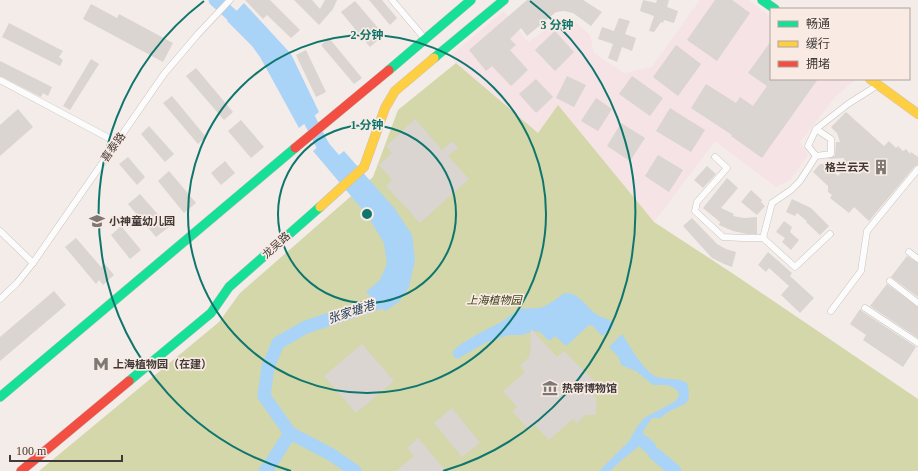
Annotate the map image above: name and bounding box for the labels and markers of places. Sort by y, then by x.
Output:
building icon: 格兰云天 [872,158,890,176]
place label: 格兰云天 [825,161,869,173]
centre of rings [360,207,374,221]
school or university icon: 小神童幼儿园 [88,212,106,230]
place label: 小神童幼儿园 [109,215,175,227]
metro station icon: 上海植物园（在建） [92,355,110,373]
place label: 上海植物园（在建） [113,358,212,370]
museum icon: 热带博物馆 [541,379,559,397]
place label: 热带博物馆 [562,382,617,394]

